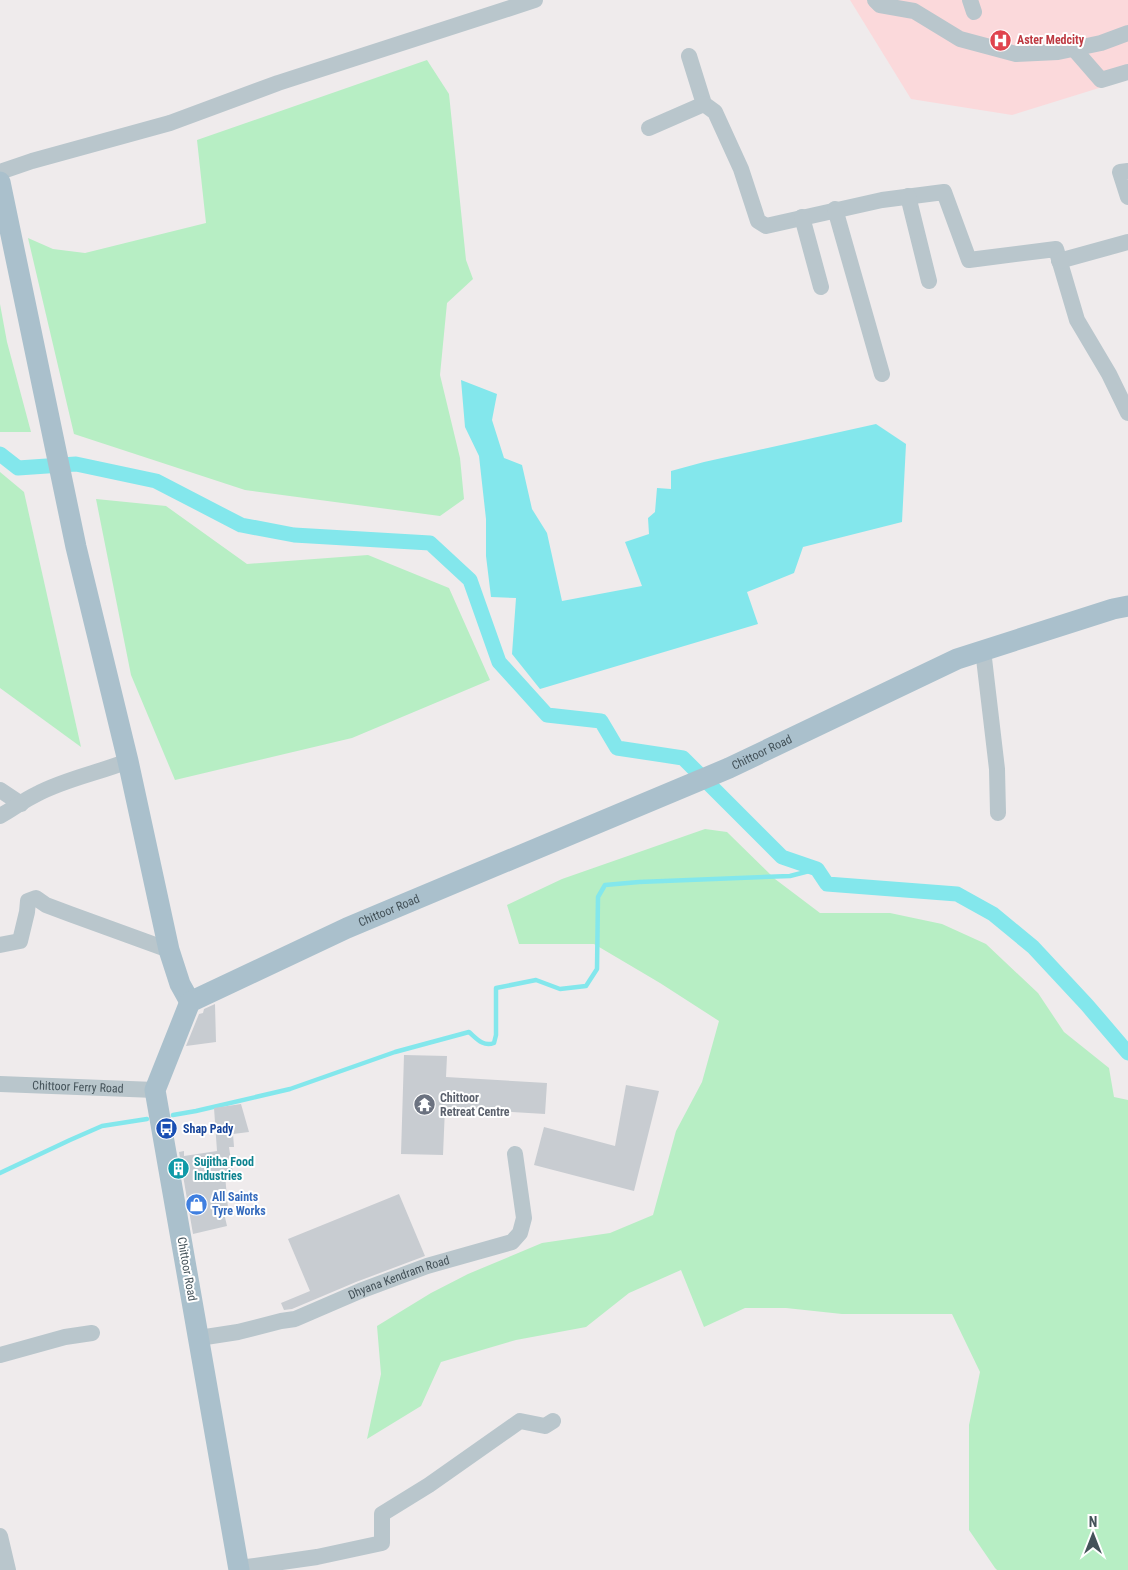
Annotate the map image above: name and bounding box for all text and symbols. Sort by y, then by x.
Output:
hospital icon: Aster Medcity [989,28,1013,52]
place label: Aster Medcity [1017,33,1085,47]
street label: Chittoor Road [729,732,794,773]
street label: Chittoor Road [356,891,422,929]
street label: Chittoor Ferry Road [32,1078,124,1096]
place label: Chittoor Retreat Centre [440,1091,510,1119]
temple icon: Chittoor Retreat Centre [412,1093,436,1117]
bus stop icon: Shap Pady [155,1117,179,1141]
place label: Shap Pady [183,1122,234,1136]
place label: Sujitha Food Industries [194,1155,254,1183]
building icon: Sujitha Food Industries [166,1157,190,1181]
place label: All Saints Tyre Works [212,1190,266,1218]
shop icon: All Saints Tyre Works [184,1192,208,1216]
street label: Chittoor Road [174,1236,200,1302]
street label: Dhyana Kendram Road [346,1253,451,1302]
north arrow [1068,1510,1118,1560]
text: N [1089,1514,1097,1530]

